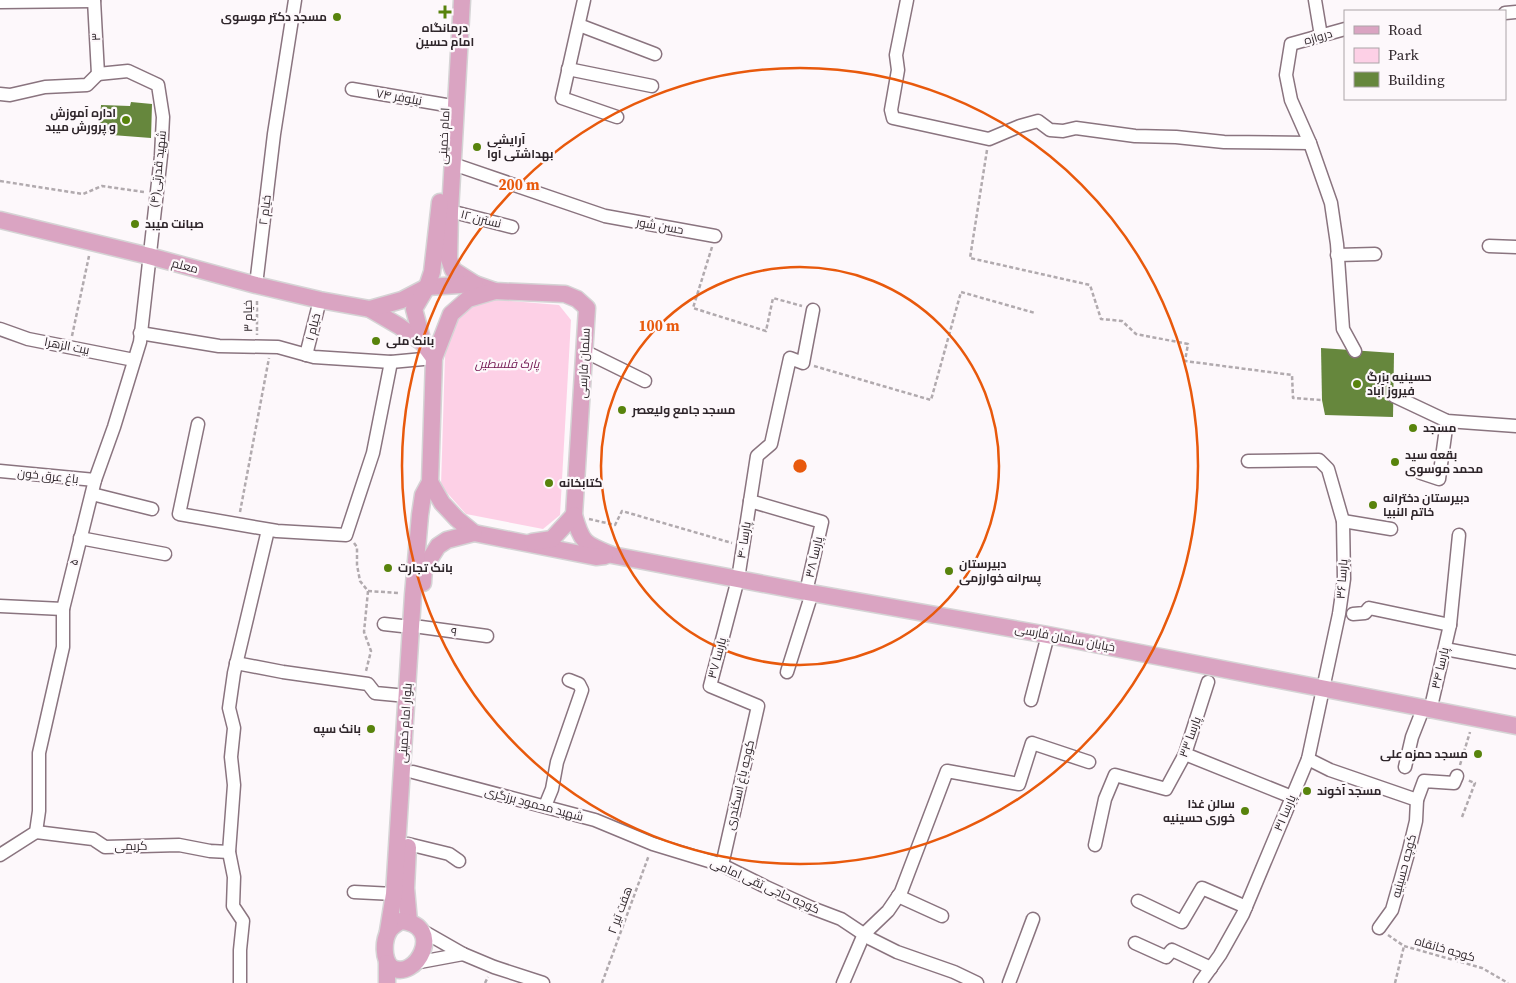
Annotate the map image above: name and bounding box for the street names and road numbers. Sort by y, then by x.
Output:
street label: دروازه [1302,25,1334,49]
street label: ۳ [88,33,104,41]
street label: نیلوفر ۷۴ [375,85,423,109]
street label: امام خمینی [435,107,453,165]
street label: شهید قدرتی(۴) [146,130,170,208]
street label: خیام ۲ [255,194,275,226]
street label: نسترن ۱۲ [459,206,503,232]
street label: حسن شور [634,214,685,238]
street label: معلم [170,255,200,277]
street label: خیام ۳ [240,300,256,332]
street label: خیام ۱ [302,312,324,342]
street label: سلمان فارسی [574,327,594,399]
street label: بیت الزهرا [43,334,91,358]
street label: باغ عرق خون [17,465,79,487]
street label: پارسا ۴۰ [733,520,756,560]
street label: پارسا ۳۸ [802,534,828,579]
street label: ۵ [65,557,83,567]
street label: پارسا ۳۶ [1333,558,1352,600]
street label: خیابان سلمان فارسی [1014,620,1116,656]
street label: ۹ [450,624,458,640]
street label: پارسا ۳۷ [704,635,731,681]
street label: پارسا ۳۴ [1427,645,1454,691]
street label: بلوار امام خمینی [394,682,416,764]
street label: پارسا ۳۳ [1175,714,1206,760]
street label: کوچه باغ اسکندری [722,738,759,832]
street label: شهید محمود برزگری [483,783,585,825]
street label: پارسا ۳۱ [1270,792,1301,834]
street label: کوچه حسینیه [1388,832,1421,900]
street label: کریمی [114,838,148,854]
street label: کوچه حاجی تقی امامی [707,855,822,918]
street label: هفت تیر ۲ [604,884,636,936]
street label: کوچه خانقاه [1413,933,1477,966]

